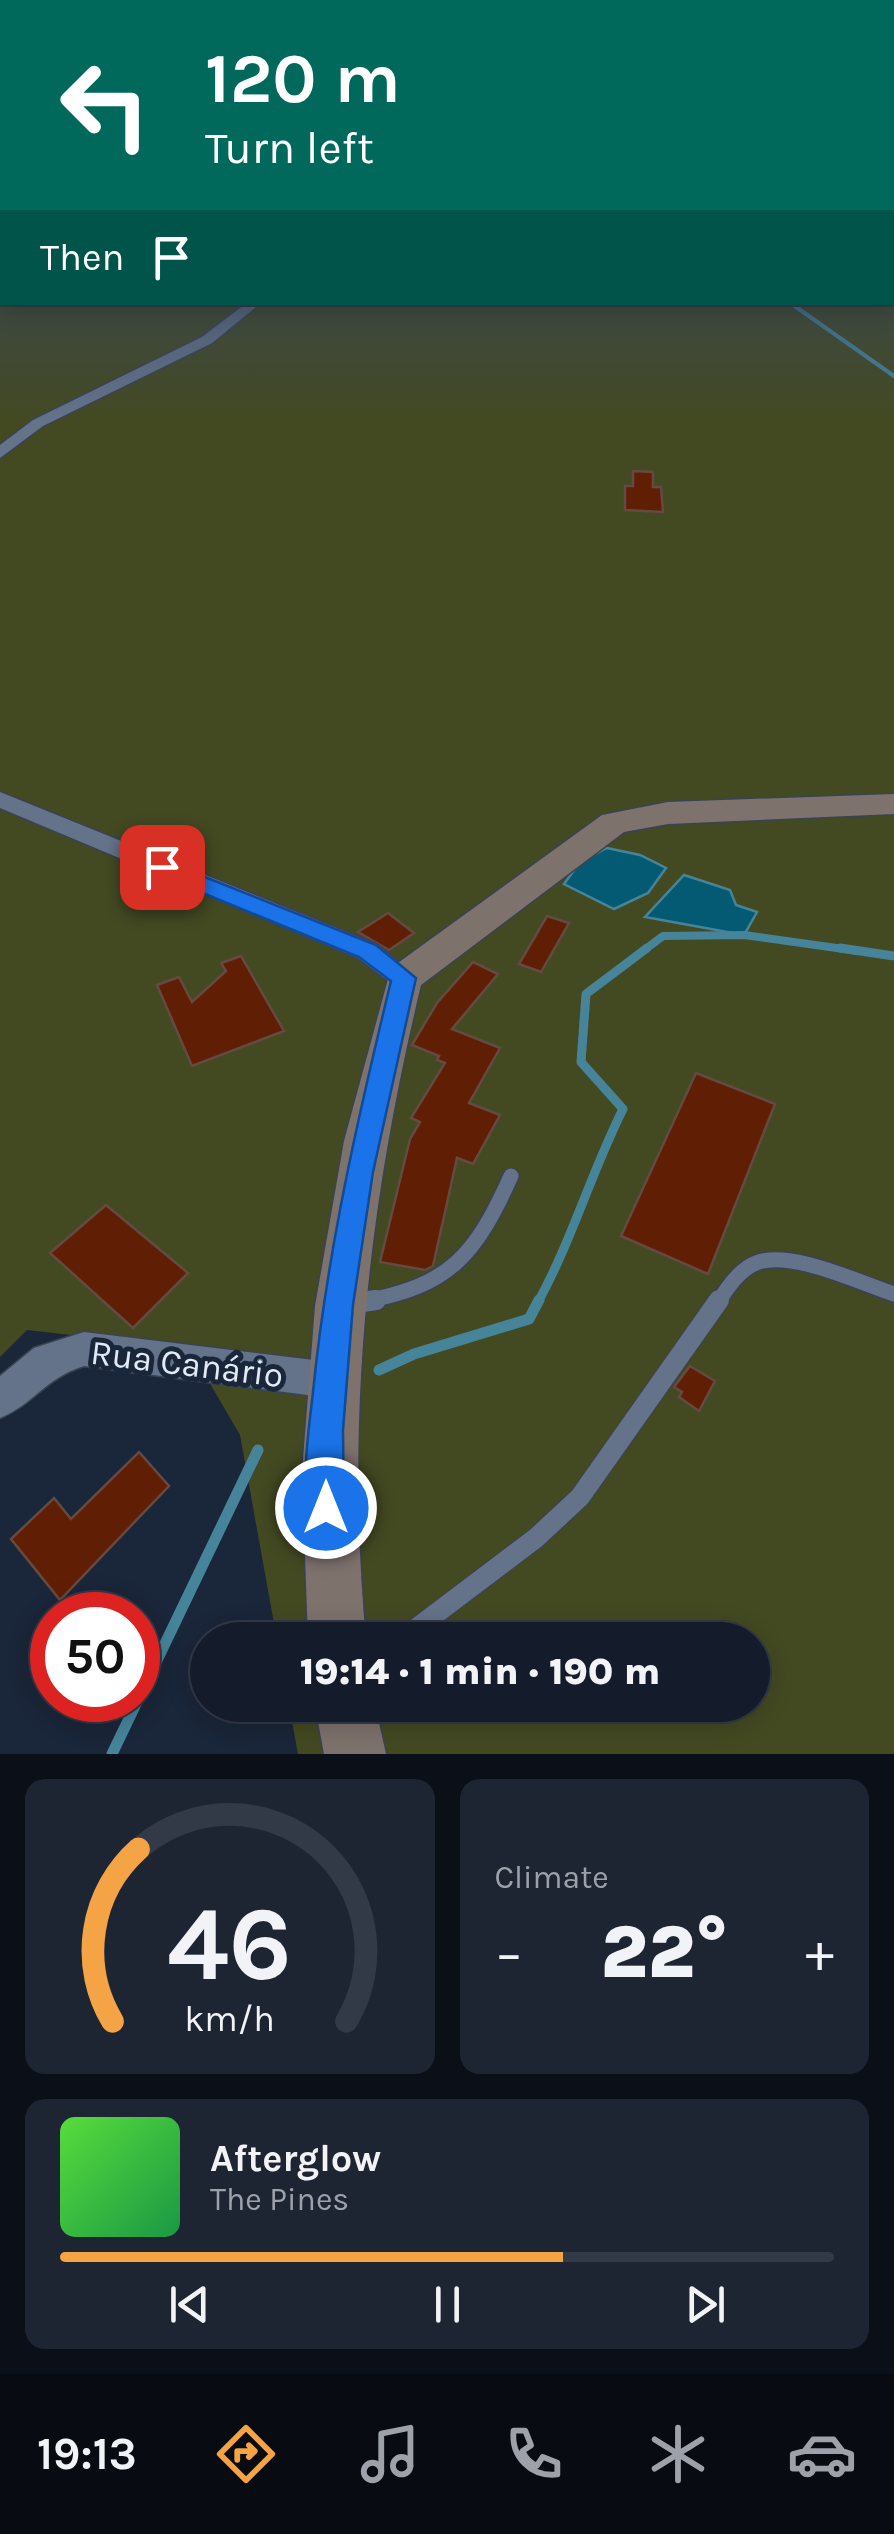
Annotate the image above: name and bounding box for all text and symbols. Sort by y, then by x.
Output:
text: 120 m [205,38,401,120]
icon: left [40,40,170,170]
text: Turn left [205,122,374,174]
icon: arrive [144,230,199,285]
text: Then [40,235,124,280]
pin [120,825,205,910]
icon: arrive [135,840,190,895]
street label: Rua Canário [88,1332,286,1396]
position arrow [274,1456,378,1560]
speed limit sign: 50 [30,1592,160,1722]
text: 19:14 · 1 min · 190 m [300,1649,660,1694]
text: Climate [495,1859,609,1896]
text: 46 [167,1884,292,2005]
text: 22° [600,1908,728,1996]
text: − [495,1921,523,1985]
text: + [805,1921,834,1985]
text: km/h [184,1998,275,2040]
text: Afterglow [210,2136,381,2181]
text: The Pines [210,2181,349,2218]
icon: previous [162,2277,217,2332]
icon: pause [420,2277,475,2332]
icon: next [678,2277,733,2332]
icon: directions [211,2419,281,2489]
icon: music [355,2419,425,2489]
icon: phone [499,2419,569,2489]
icon: climate [643,2419,713,2489]
icon: car [787,2419,857,2489]
text: 19:13 [37,2428,137,2480]

